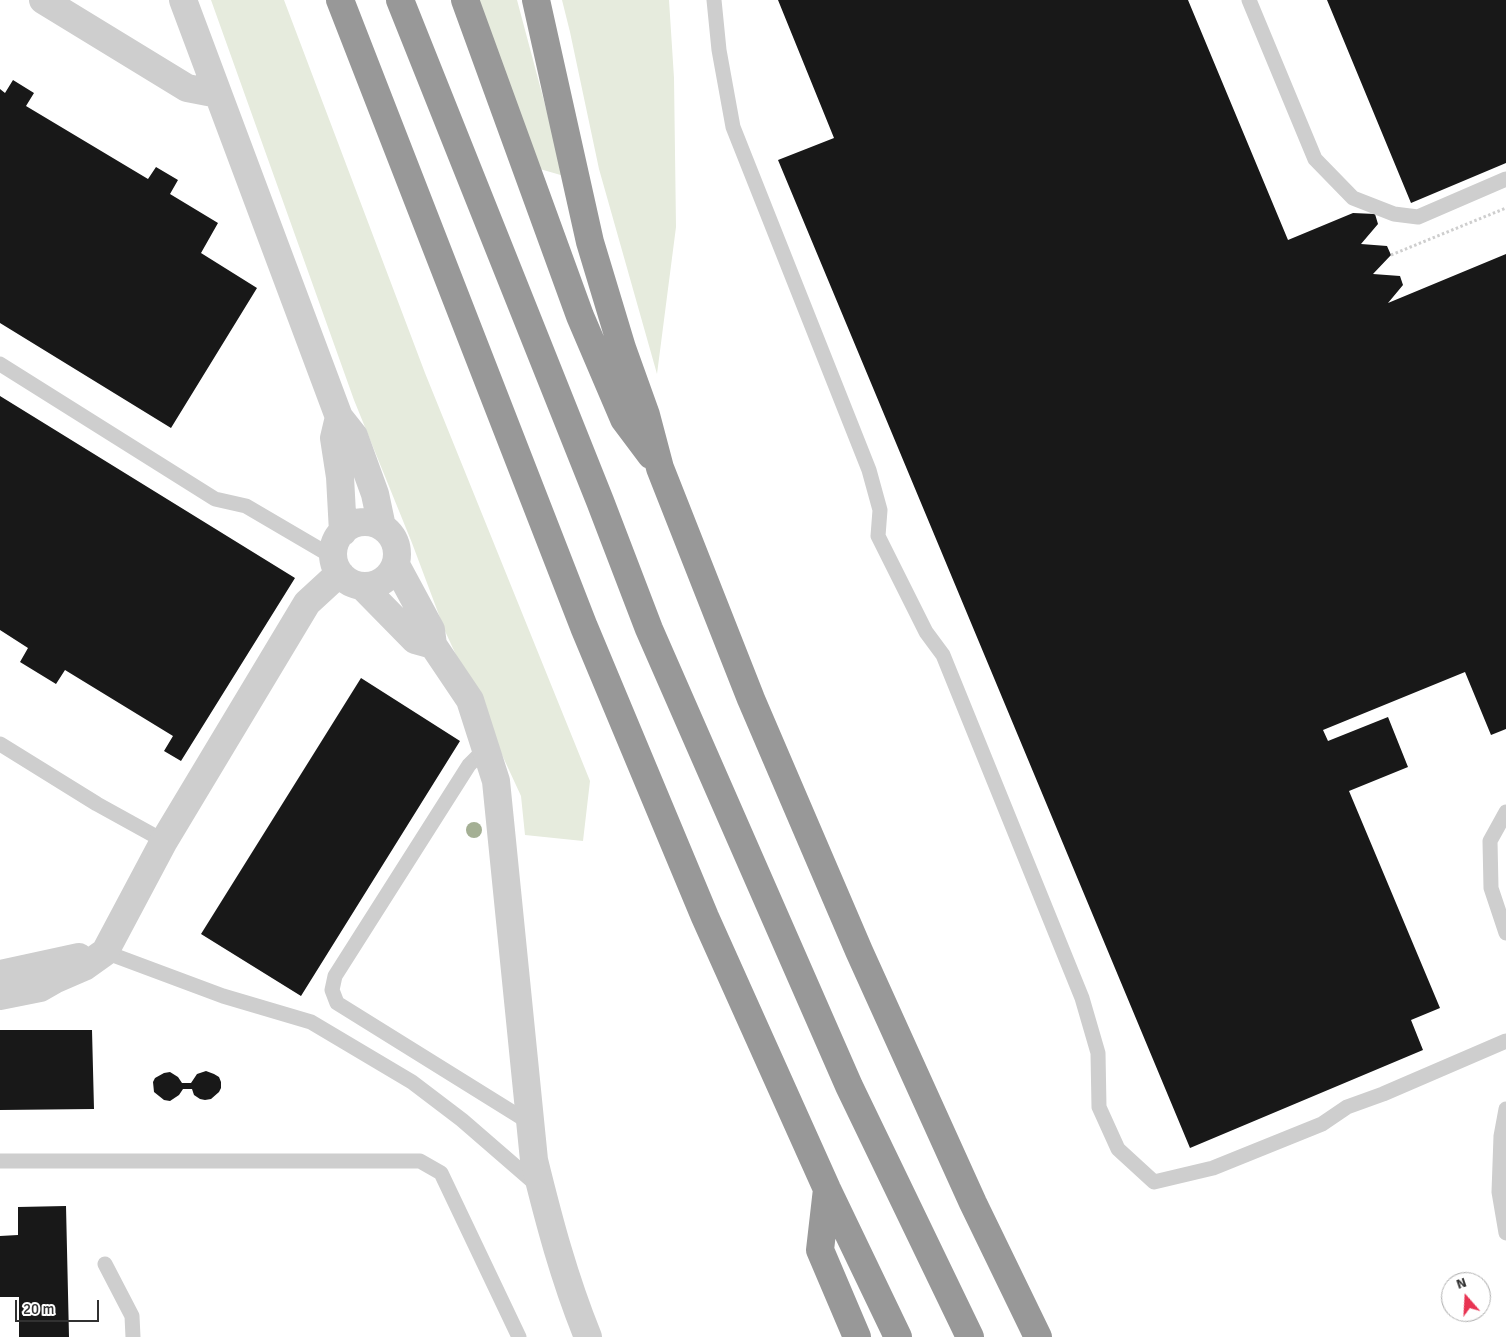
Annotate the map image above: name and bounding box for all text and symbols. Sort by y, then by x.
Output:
north arrow [1441,1272,1491,1322]
text: N [1454,1274,1469,1293]
scale bar [18,1290,101,1322]
text: 20 m [23,1300,54,1318]

